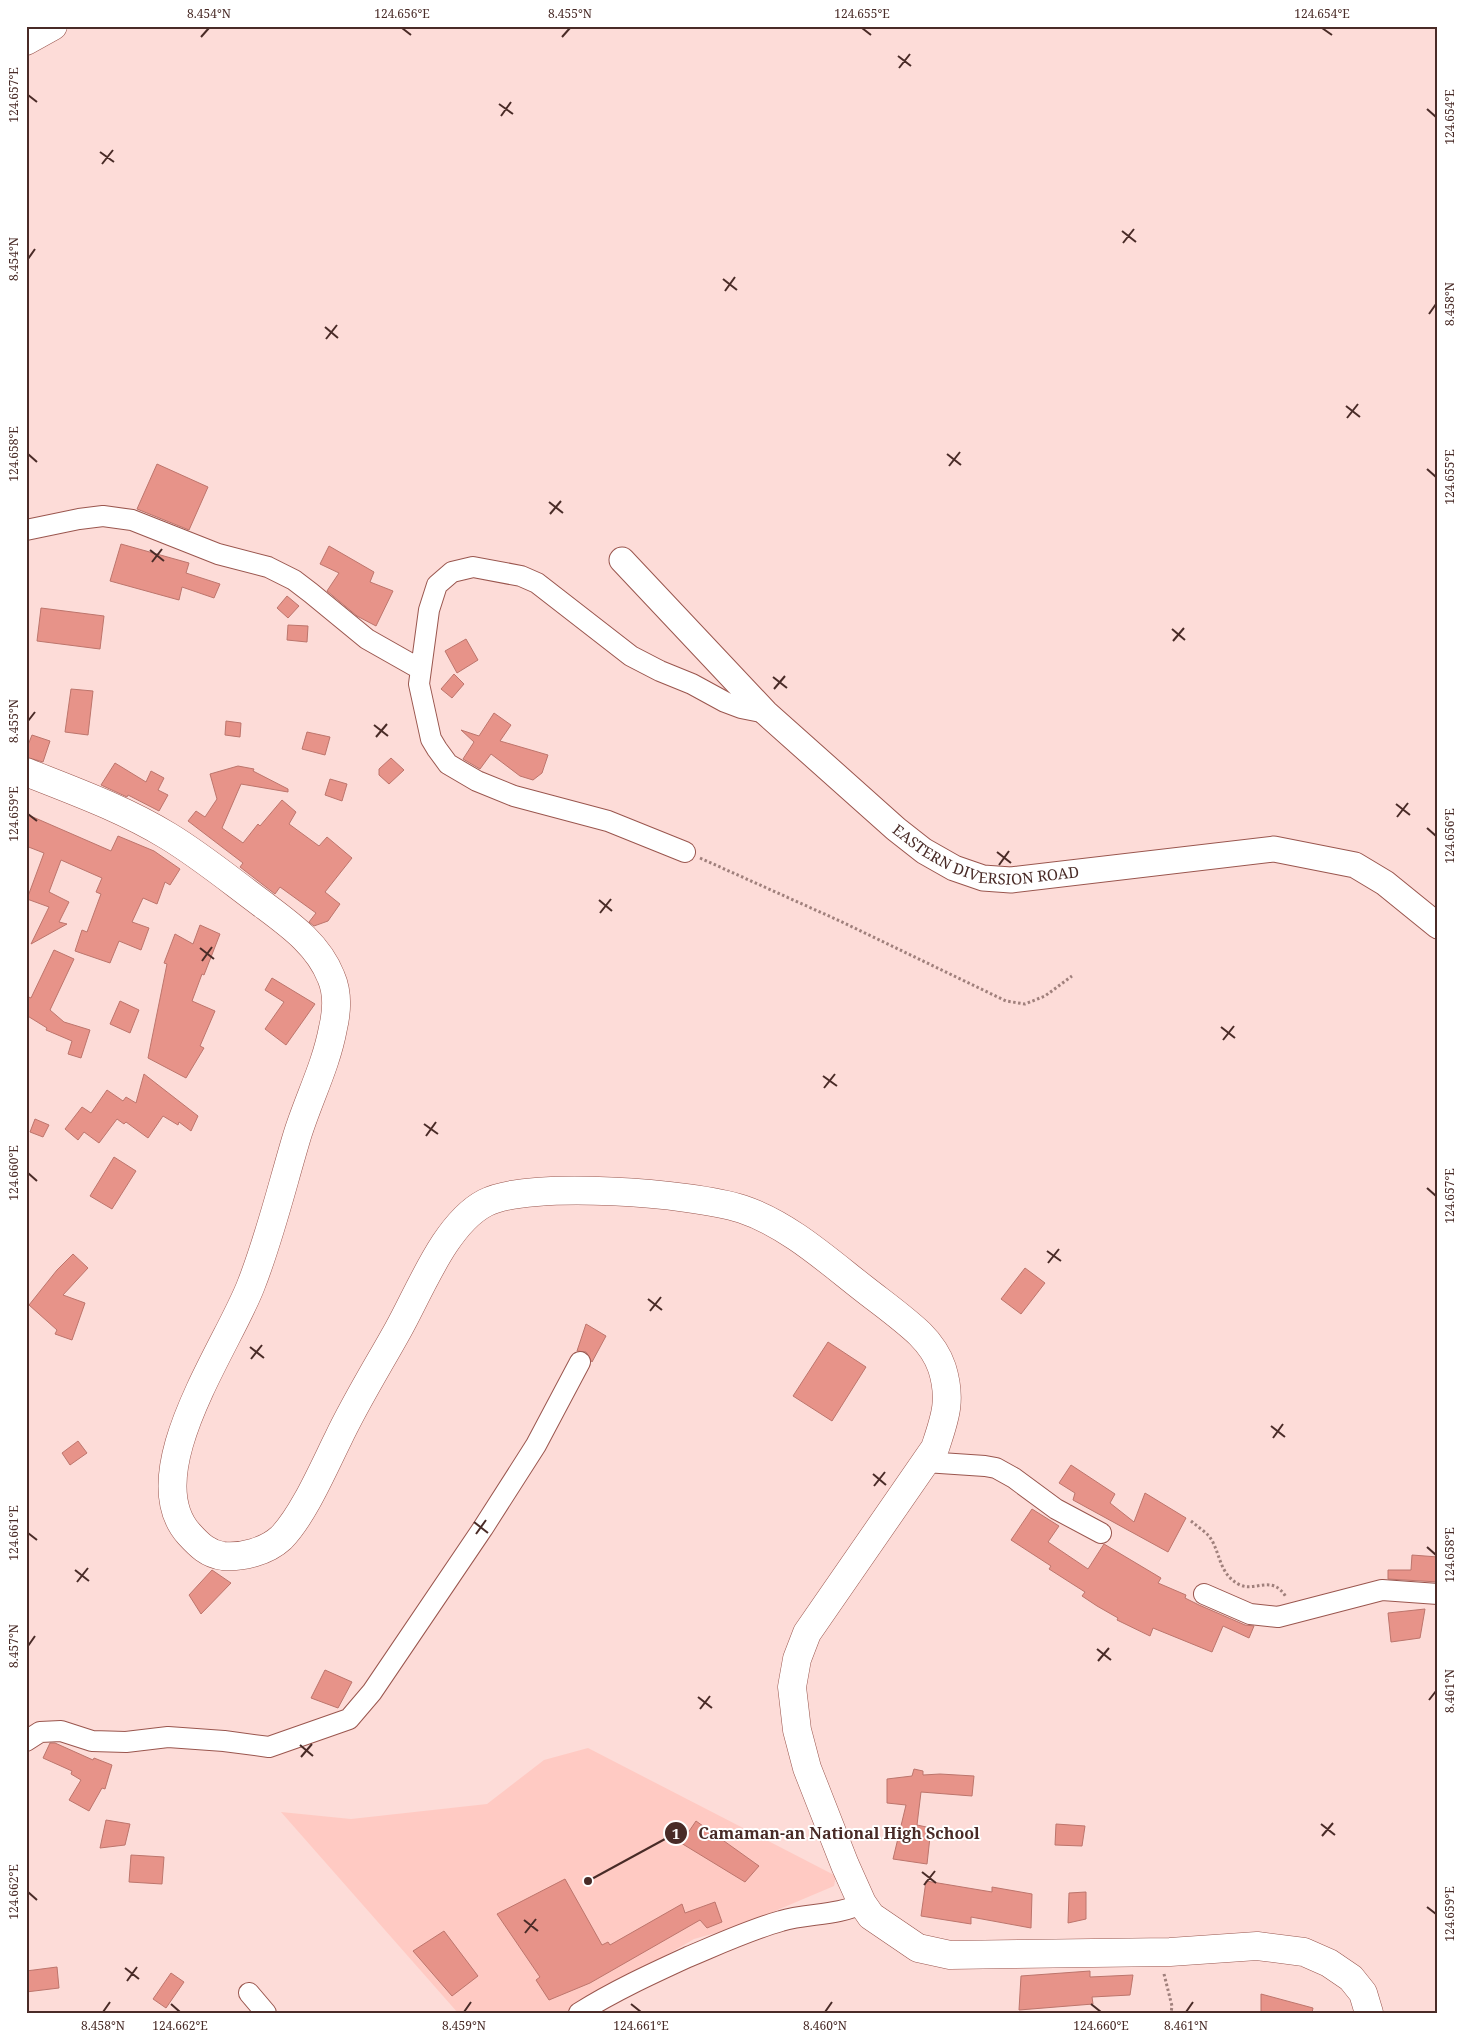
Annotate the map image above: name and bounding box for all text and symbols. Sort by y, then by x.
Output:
text: 8.454°N [187,5,231,22]
text: 124.656°E [374,5,430,22]
text: 8.455°N [548,5,592,22]
text: 124.655°E [834,5,890,22]
text: 124.654°E [1294,5,1350,22]
text: 124.657°E [5,67,22,123]
text: 124.654°E [1441,89,1458,145]
text: 8.454°N [5,237,22,281]
text: 8.458°N [1441,282,1458,326]
text: 124.658°E [5,426,22,482]
text: 124.655°E [1441,449,1458,505]
text: 8.455°N [5,699,22,743]
text: 124.659°E [5,786,22,842]
text: 124.656°E [1441,808,1458,864]
street label: EASTERN DIVERSION ROAD [889,819,1080,889]
text: 124.660°E [5,1145,22,1201]
text: 124.657°E [1441,1168,1458,1224]
text: 124.661°E [5,1505,22,1561]
text: 124.658°E [1441,1527,1458,1583]
text: 8.457°N [5,1624,22,1668]
text: 8.461°N [1441,1669,1458,1713]
callout: Camaman-an National High School [663,1818,990,1849]
text: Camaman-an National High School [698,1822,980,1844]
text: 1 [672,1823,680,1843]
text: 124.662°E [5,1864,22,1920]
text: 124.659°E [1441,1886,1458,1942]
text: 8.458°N [81,2017,125,2034]
text: 124.662°E [152,2017,208,2034]
text: 8.459°N [442,2017,486,2034]
text: 124.661°E [613,2017,669,2034]
text: 8.460°N [803,2017,847,2034]
text: 124.660°E [1073,2017,1129,2034]
text: 8.461°N [1164,2017,1208,2034]

